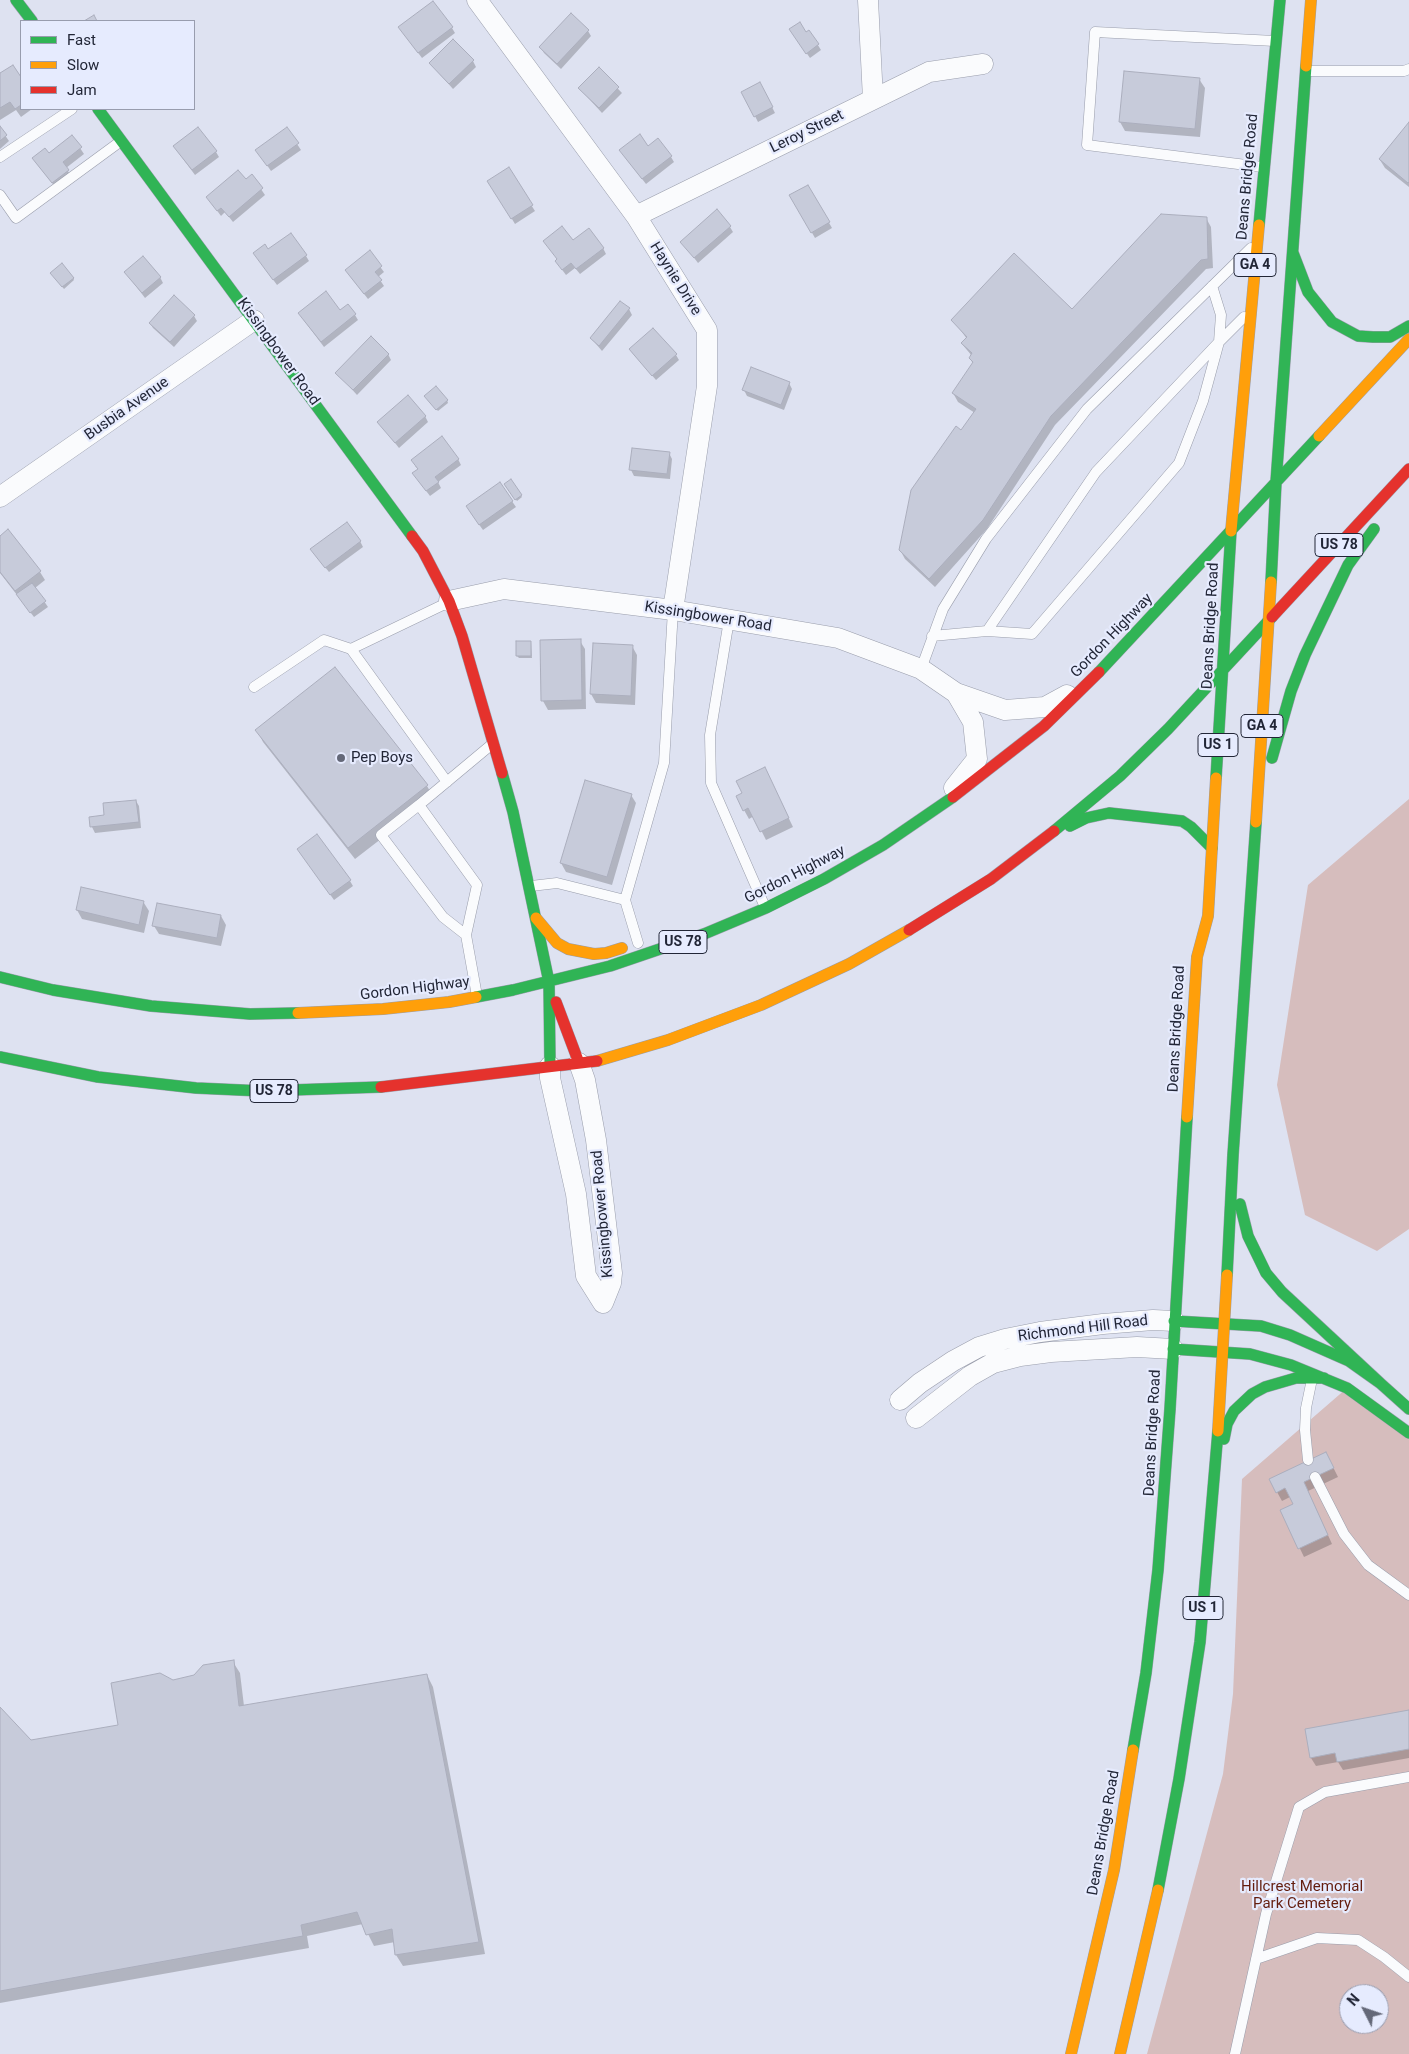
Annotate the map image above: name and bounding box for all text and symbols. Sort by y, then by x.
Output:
legend [20,20,195,110]
text: Fast [67,31,96,49]
text: Slow [67,56,99,74]
text: Jam [67,81,97,99]
street label: Leroy Street [767,106,847,158]
street label: Deans Bridge Road [1234,113,1262,241]
street label: Haynie Drive [645,239,705,319]
road number: GA 4 [1234,254,1276,276]
street label: Kissingbower Road [233,295,323,409]
street label: Busbia Avenue [82,373,172,445]
road number: US 78 [1315,534,1363,556]
street label: Deans Bridge Road [1199,562,1223,690]
street label: Gordon Highway [1067,590,1157,682]
street label: Kissingbower Road [643,598,773,636]
road number: GA 4 [1241,714,1283,738]
road number: US 1 [1198,734,1238,756]
place label: Pep Boys [351,749,413,767]
marker: Pep Boys [335,752,347,764]
street label: Gordon Highway [742,842,848,908]
road number: US 78 [659,930,707,954]
street label: Deans Bridge Road [1165,965,1189,1093]
street label: Gordon Highway [359,973,471,1005]
road number: US 78 [250,1080,298,1102]
street label: Kissingbower Road [588,1149,618,1279]
street label: Richmond Hill Road [1017,1312,1149,1346]
street label: Deans Bridge Road [1141,1369,1165,1497]
road number: US 1 [1183,1596,1223,1620]
street label: Deans Bridge Road [1084,1769,1124,1897]
park label: Hillcrest Memorial Park Cemetery [1241,1878,1363,1913]
north arrow [1339,1984,1389,2034]
text: N [1344,1991,1363,2009]

